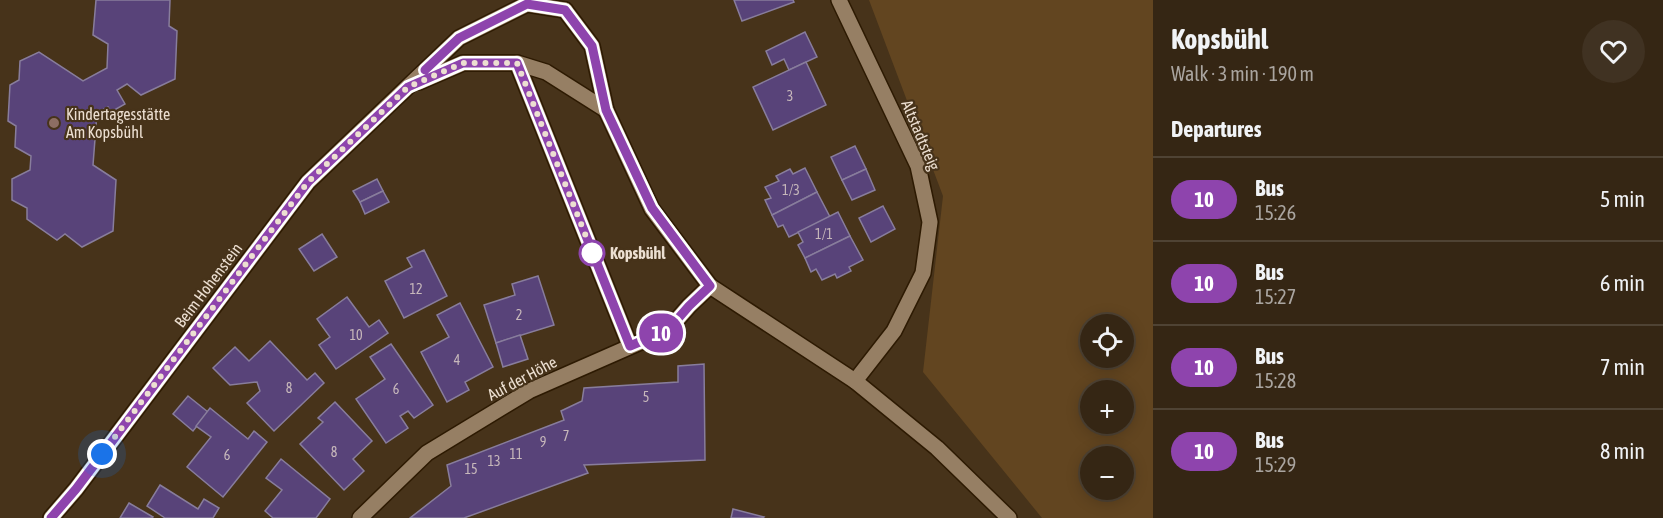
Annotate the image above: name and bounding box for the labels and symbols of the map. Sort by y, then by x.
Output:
house number: 3 [787,88,793,104]
street label: Altstadtsteig [897,97,944,173]
place label: Kindertagesstätte Am Kopsbühl [66,105,170,142]
marker: Kindertagesstätte Am Kopsbühl [47,116,61,130]
house number: 1/3 [782,182,800,198]
house number: 1/1 [815,226,833,242]
street label: Beim Hohenstein [171,239,245,331]
marker: Kopsbühl [579,240,605,266]
place label: Kopsbühl [610,244,666,262]
house number: 12 [409,281,423,297]
house number: 2 [516,307,522,323]
line badge: 10 [634,314,688,352]
house number: 10 [349,327,363,343]
house number: 4 [454,352,461,368]
street label: Auf der Höhe [484,352,560,404]
house number: 8 [286,380,293,396]
house number: 6 [393,381,400,397]
house number: 5 [643,389,649,405]
house number: 7 [563,428,569,444]
house number: 9 [540,434,546,450]
your location [87,439,117,469]
house number: 8 [331,444,338,460]
house number: 11 [509,446,523,462]
house number: 6 [224,447,231,463]
house number: 13 [487,453,501,469]
house number: 15 [464,461,478,477]

